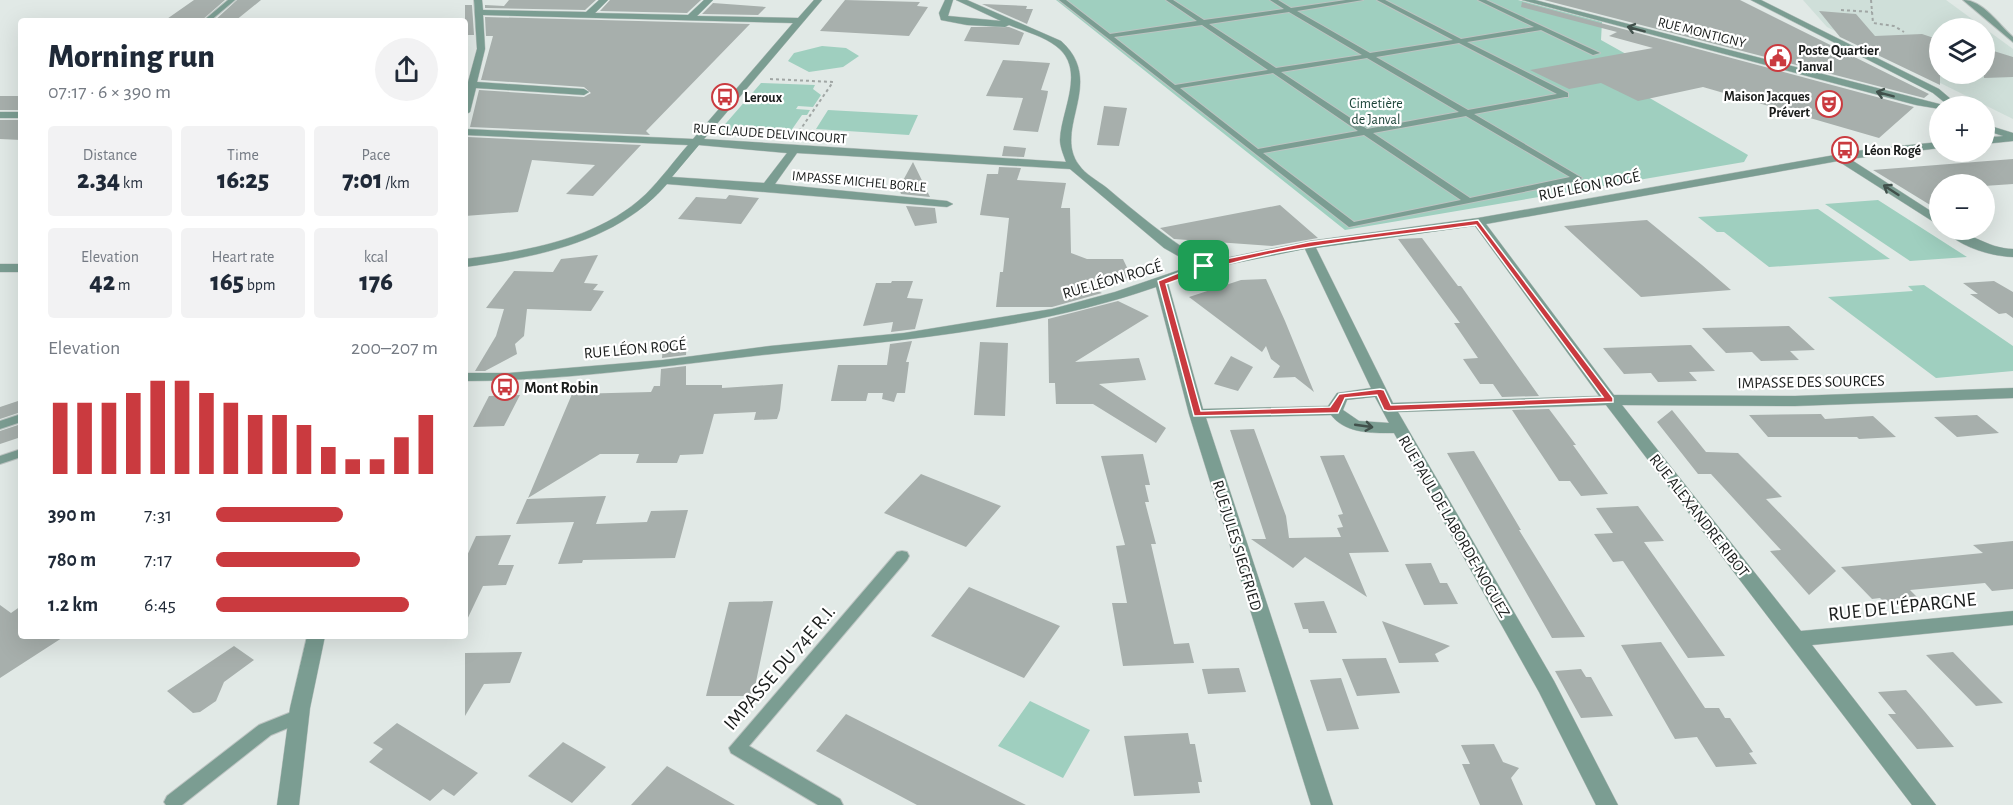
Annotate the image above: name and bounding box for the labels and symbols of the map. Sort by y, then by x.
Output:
street label: RUE MONTIGNY [1656,15,1748,51]
one-way arrow [1627,23,1646,34]
public building icon: Poste Quartier Janval [1763,43,1793,73]
place label: Poste Quartier Janval [1798,44,1879,74]
bus stop icon: Leroux [710,82,740,112]
one-way arrow [1876,87,1895,99]
theatre icon: Maison Jacques Prévert [1814,89,1844,119]
place label: Maison Jacques Prévert [1724,90,1810,120]
place label: Leroux [744,91,783,105]
park label: Cimetière de Janval [1349,97,1403,127]
street label: RUE CLAUDE DELVINCOURT [693,122,847,146]
bus stop icon: Léon Rogé [1830,135,1860,165]
place label: Léon Rogé [1864,144,1922,158]
street label: RUE LÉON ROGÉ [1537,166,1642,204]
street label: IMPASSE MICHEL BORLE [791,169,927,195]
one-way arrow [1882,184,1899,197]
pin [1178,240,1229,291]
street label: RUE LÉON ROGÉ [1060,256,1164,302]
street label: RUE LÉON ROGÉ [583,335,687,361]
bus stop icon: Mont Robin [490,372,520,402]
street label: IMPASSE DES SOURCES [1737,373,1885,391]
place label: Mont Robin [524,380,598,396]
one-way arrow [1354,421,1373,432]
street label: RUE PAUL DE LABORDE-NOGUEZ [1395,433,1513,620]
street label: RUE ALEXANDRE RIBOT [1646,451,1752,580]
street label: RUE JULES SIEGFRIED [1210,478,1265,612]
street label: RUE DE L'ÉPARGNE [1827,588,1977,625]
street label: IMPASSE DU 74E R.I. [720,601,839,734]

